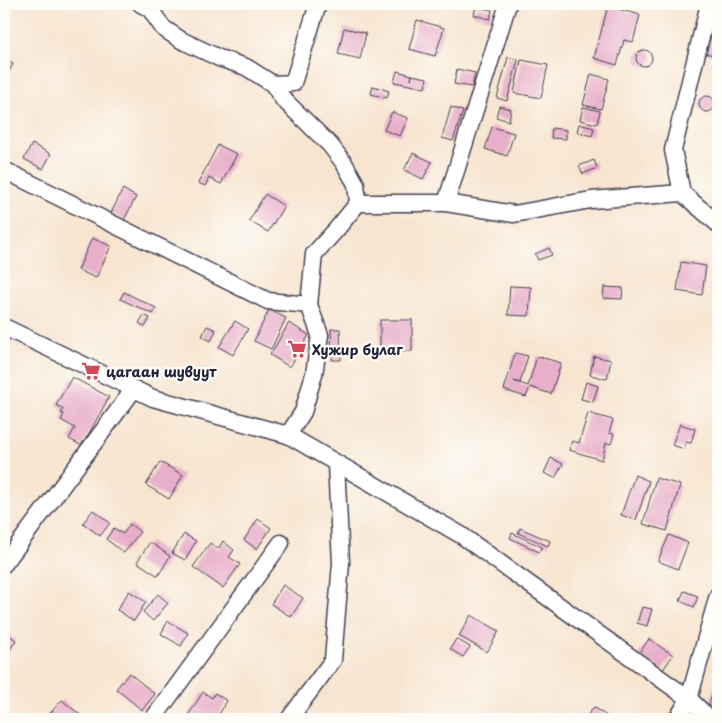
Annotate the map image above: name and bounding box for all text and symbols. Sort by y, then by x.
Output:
supermarket icon: Хужир булаг [286,338,308,360]
place label: Хужир булаг [312,339,403,360]
supermarket icon: цагаан шувуут [80,360,102,382]
place label: цагаан шувуут [106,361,217,382]

